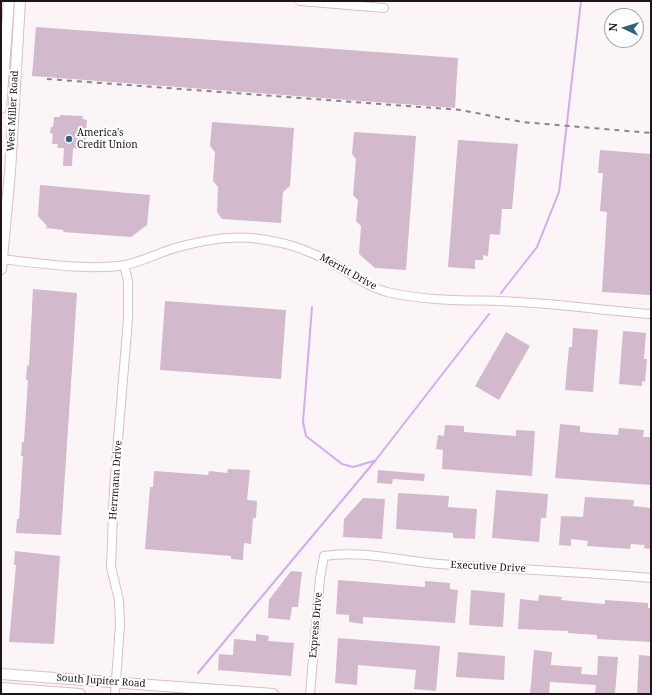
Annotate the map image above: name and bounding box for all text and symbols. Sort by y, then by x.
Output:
north arrow [604,8,644,48]
text: N [605,22,620,32]
street label: West Miller Road [5,70,21,152]
place label: America's Credit Union [77,127,138,150]
marker: America's Credit Union [64,134,74,144]
street label: Merritt Drive [317,251,379,293]
street label: Herrmann Drive [107,440,125,520]
street label: Executive Drive [450,559,526,575]
street label: Express Drive [307,592,325,658]
street label: South Jupiter Road [56,672,146,690]

